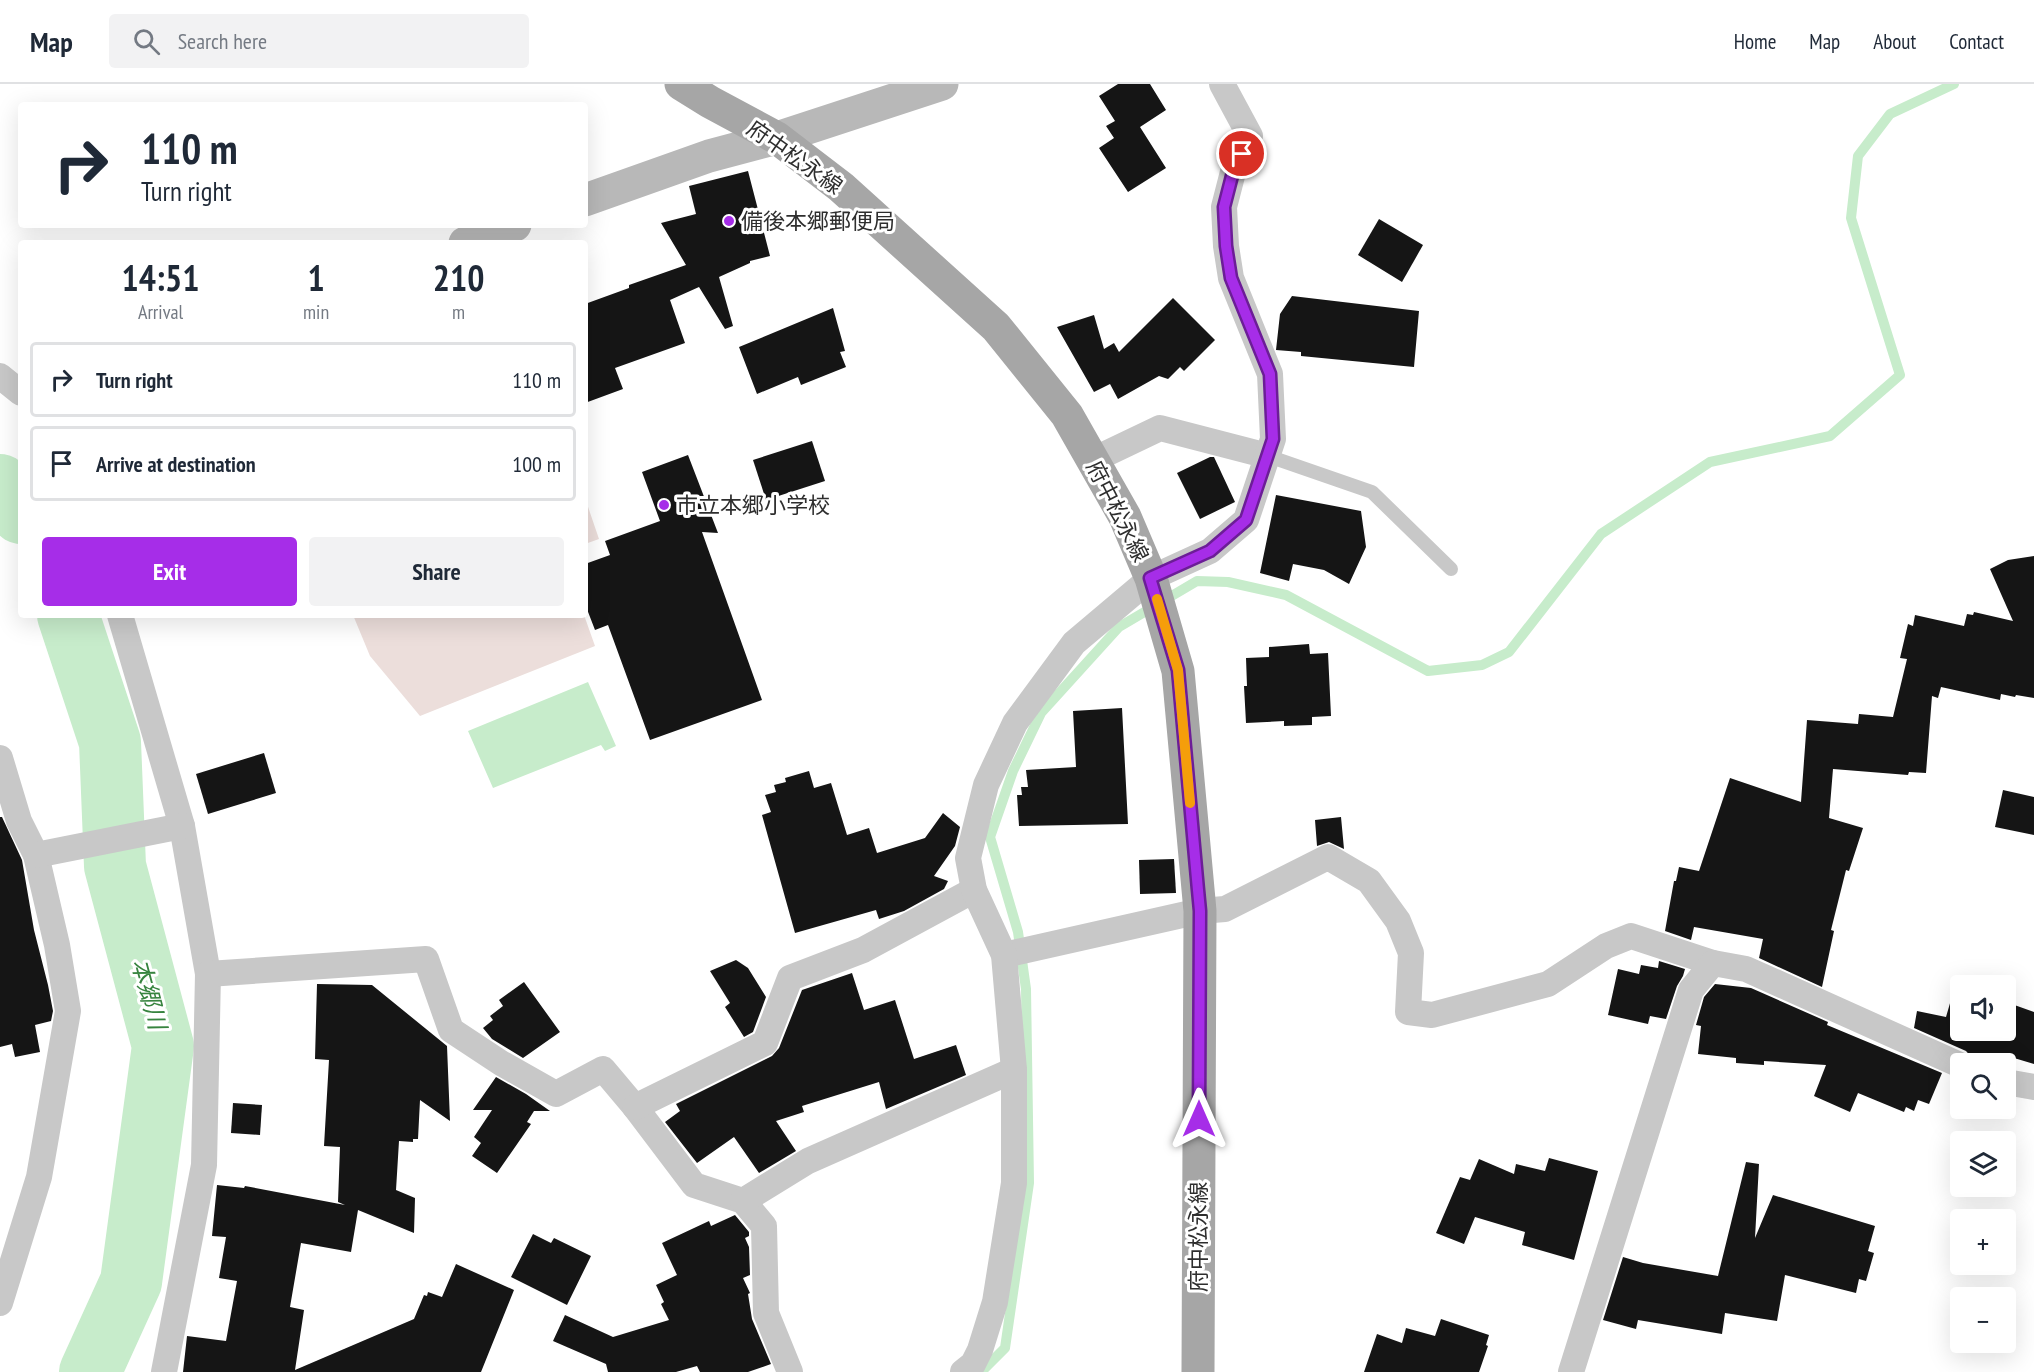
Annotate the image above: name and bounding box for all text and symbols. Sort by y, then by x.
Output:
search box [109,14,529,68]
text: Map [30,23,73,60]
icon: search [130,25,163,58]
text: Search here [178,27,267,55]
text: Home [1734,28,1776,55]
text: Map [1809,28,1840,55]
text: About [1873,28,1916,55]
text: Contact [1949,28,2004,55]
street label: 府中松永線 [742,114,848,200]
text: 110 m [141,121,238,176]
icon: right [42,126,120,204]
pin [1216,128,1267,179]
icon: arrive [1225,137,1258,170]
text: Turn right [141,174,232,208]
place label: 備後本郷郵便局 [741,207,895,235]
marker: 備後本郷郵便局 [722,214,736,228]
text: 14:51 [122,254,199,301]
text: 1 [307,254,325,301]
text: 210 [433,254,484,301]
text: Arrival [138,299,183,325]
text: min [303,299,329,325]
text: m [452,299,465,325]
icon: right [45,363,78,396]
text: Turn right [96,366,173,394]
text: 110 m [512,366,561,394]
icon: arrive [45,447,78,480]
text: Arrive at destination [96,450,256,478]
text: 100 m [512,450,561,478]
street label: 府中松永線 [1081,456,1155,566]
place label: 市立本郷小学校 [676,491,830,519]
marker: 市立本郷小学校 [657,498,671,512]
button: Exit [42,537,297,606]
button: Share [309,537,564,606]
water label: 本郷川 [125,955,174,1036]
map controls [1950,975,2016,1353]
button: sound [1950,975,2016,1041]
button: search [1950,1053,2016,1119]
position arrow [1167,1087,1231,1151]
button: layers [1950,1131,2016,1197]
street label: 府中松永線 [1184,1182,1212,1292]
button: + [1950,1209,2016,1275]
button: − [1950,1287,2016,1353]

